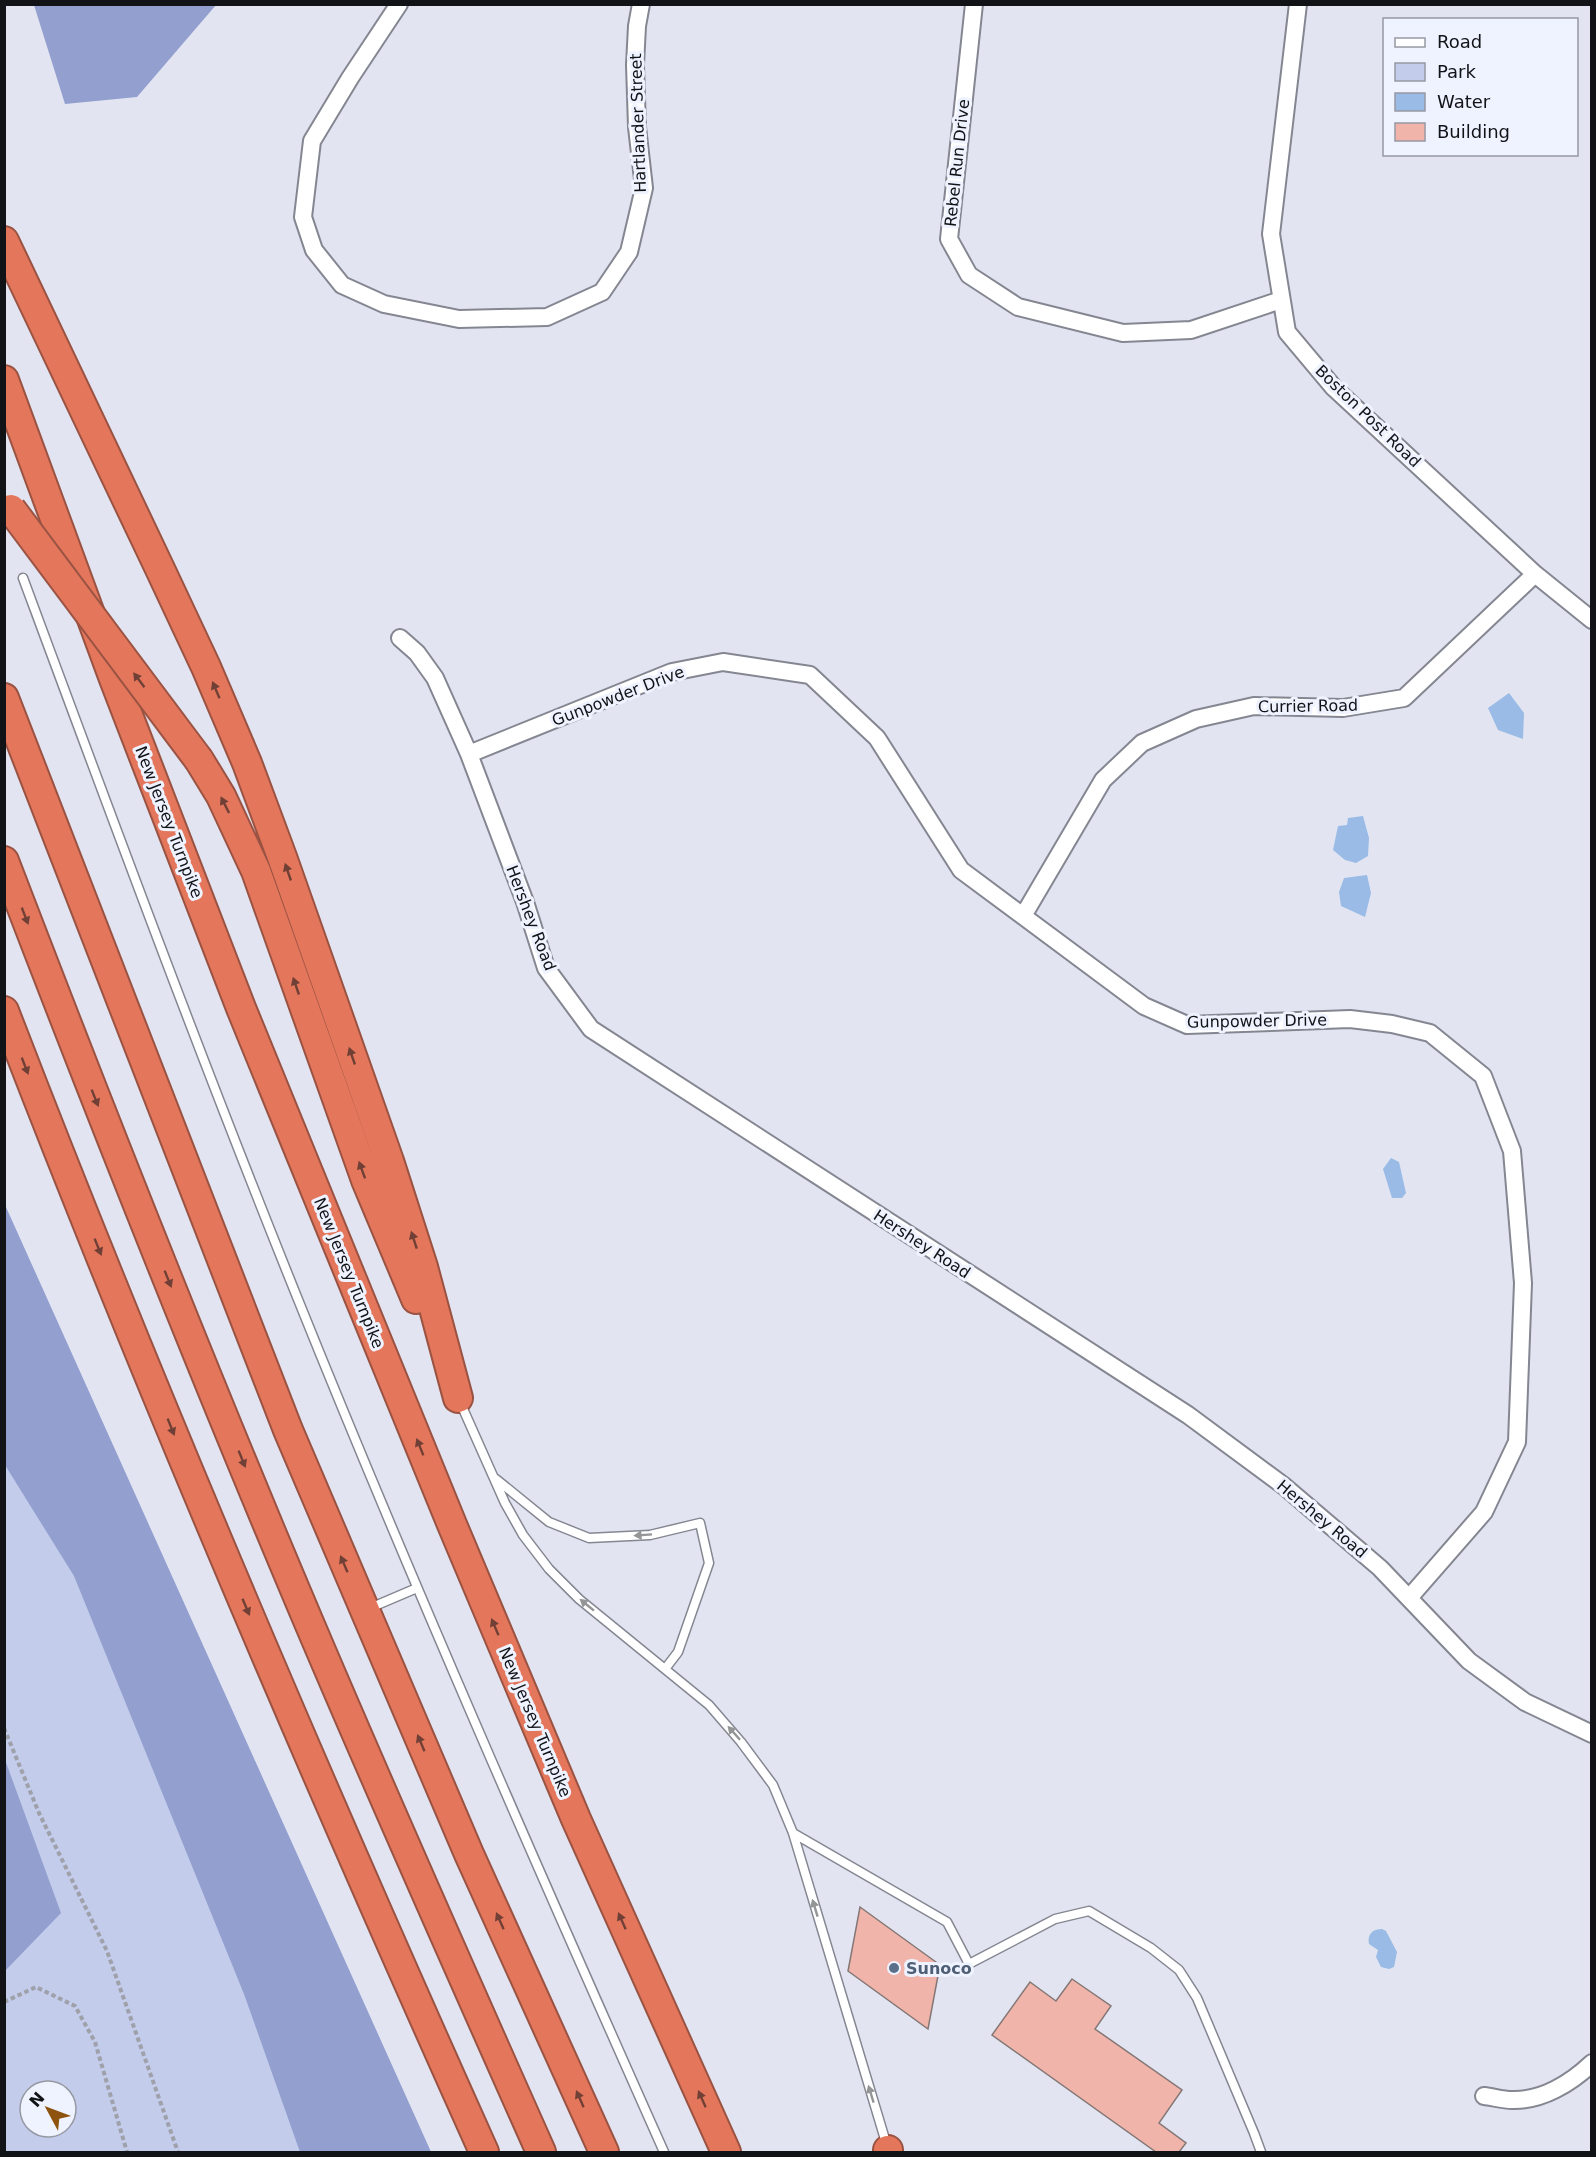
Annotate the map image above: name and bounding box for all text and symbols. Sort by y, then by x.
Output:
legend [1383,18,1578,156]
text: Road [1437,31,1482,52]
street label: Hartlander Street [626,53,650,193]
text: Park [1437,61,1476,82]
text: Water [1437,91,1491,112]
street label: Rebel Run Drive [941,98,973,228]
text: Building [1437,121,1510,142]
street label: Boston Post Road [1311,361,1425,471]
street label: Gunpowder Drive [549,662,687,730]
one-way arrow [133,672,145,688]
one-way arrow [211,681,221,699]
street label: Currier Road [1258,696,1358,716]
street label: New Jersey Turnpike [131,743,207,901]
one-way arrow [220,796,230,813]
one-way arrow [282,862,292,880]
street label: Hershey Road [502,863,560,973]
one-way arrow [21,907,31,925]
one-way arrow [291,977,301,995]
street label: Gunpowder Drive [1187,1010,1327,1032]
one-way arrow [346,1047,356,1065]
one-way arrow [21,1057,31,1075]
one-way arrow [91,1089,100,1107]
one-way arrow [357,1161,367,1179]
street label: New Jersey Turnpike [310,1195,388,1351]
street label: Hershey Road [870,1206,974,1282]
one-way arrow [409,1231,418,1249]
one-way arrow [93,1238,103,1256]
one-way arrow [163,1270,173,1288]
one-way arrow [167,1418,176,1436]
one-way arrow [415,1437,425,1455]
one-way arrow [237,1451,247,1469]
street label: Hershey Road [1273,1476,1371,1562]
one-way arrow [633,1531,652,1540]
one-way arrow [339,1554,349,1572]
one-way arrow [241,1599,251,1617]
one-way arrow [580,1599,595,1612]
one-way arrow [490,1617,500,1635]
street label: New Jersey Turnpike [495,1644,575,1800]
one-way arrow [728,1726,741,1741]
one-way arrow [417,1734,426,1751]
one-way arrow [810,1899,819,1917]
one-way arrow [495,1912,505,1930]
one-way arrow [617,1912,627,1930]
place label: Sunoco [906,1959,972,1978]
marker: Sunoco [887,1961,901,1975]
north arrow [18,2079,78,2139]
one-way arrow [866,2085,875,2103]
text: N [25,2088,49,2111]
one-way arrow [575,2090,585,2108]
one-way arrow [697,2090,707,2108]

